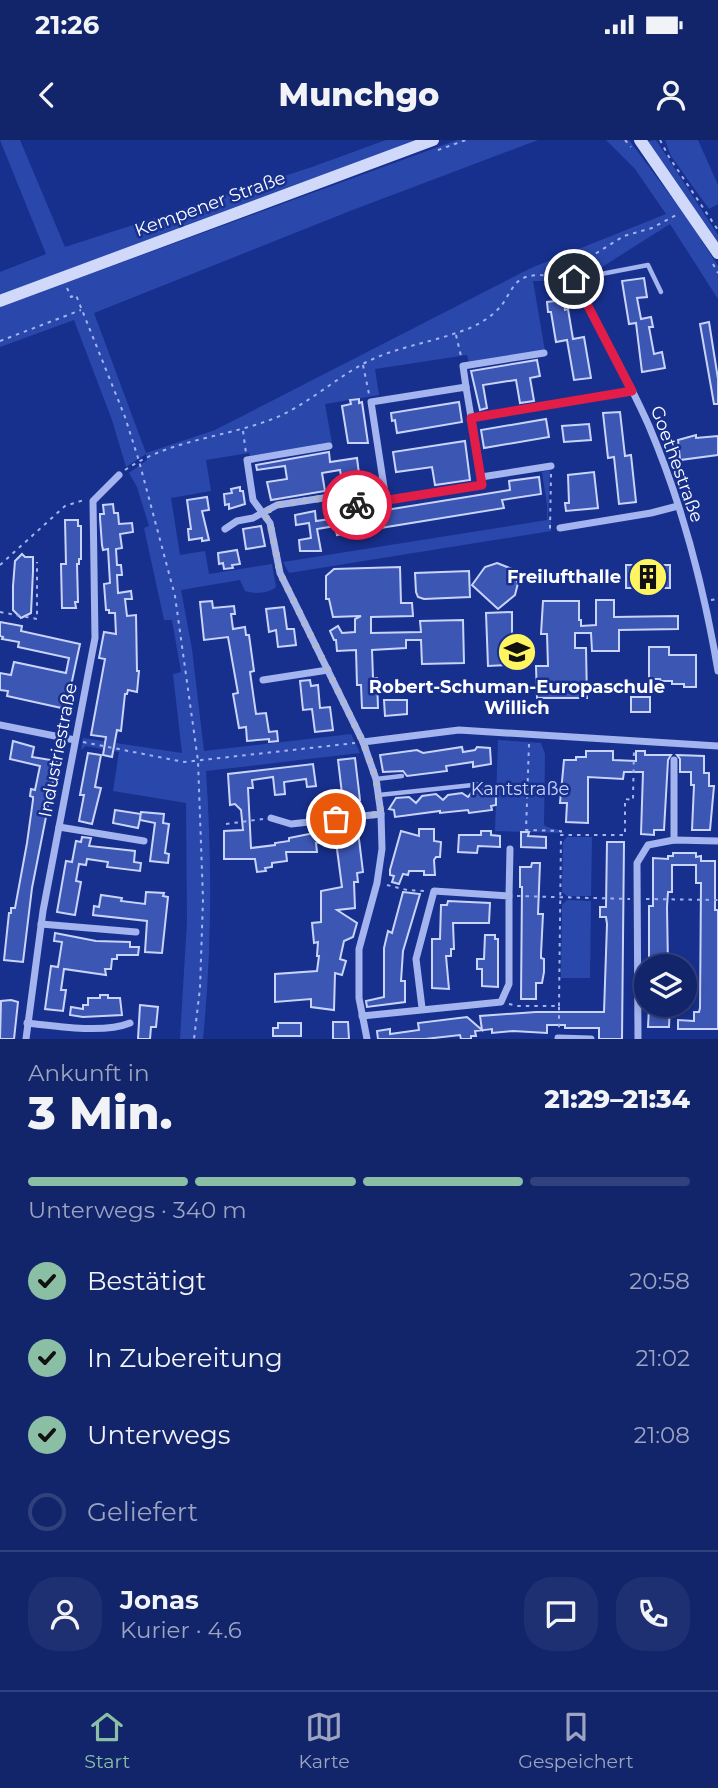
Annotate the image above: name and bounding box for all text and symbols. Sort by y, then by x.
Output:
text: 21:26 [35,9,99,41]
text: Munchgo [279,75,439,114]
icon: back [28,76,66,114]
icon: person [652,76,690,114]
street label: Kempener Straße [132,166,288,241]
pin [544,249,604,309]
icon: home [555,260,593,298]
street label: Goethestraße [646,403,708,525]
courier [322,470,392,540]
icon: bike [338,486,376,524]
building icon: Freilufthalle [627,556,669,598]
place label: Freilufthalle [507,566,621,588]
school or university icon: Robert-Schuman-Europaschule Willich [496,631,538,673]
place label: Robert-Schuman-Europaschule Willich [369,676,665,719]
street label: Industriestraße [34,681,82,819]
park label: Kantstraße [471,778,569,800]
pin [306,789,366,849]
icon: bag [317,800,355,838]
map controls [634,954,697,1017]
button: layers [634,954,697,1017]
text: Ankunft in [28,1059,149,1087]
text: 21:29–21:34 [544,1083,690,1115]
text: 3 Min. [28,1084,172,1141]
text: Unterwegs · 340 m [28,1196,247,1224]
icon: check [28,1262,66,1300]
text: Bestätigt [87,1265,206,1297]
text: 20:58 [629,1267,690,1295]
icon: check [28,1339,66,1377]
text: In Zubereitung [87,1342,283,1374]
text: 21:02 [635,1344,690,1372]
icon: check [28,1416,66,1454]
text: Unterwegs [87,1419,230,1451]
text: 21:08 [634,1421,690,1449]
text: Geliefert [87,1496,198,1528]
button: person [28,1577,102,1651]
button: chat [524,1577,598,1651]
button: phone [616,1577,690,1651]
text: Jonas [120,1584,199,1616]
text: Kurier · 4.6 [120,1616,242,1644]
tab: Start [84,1708,130,1773]
tab: Karte [299,1708,350,1773]
tab: Gespeichert [518,1708,634,1773]

